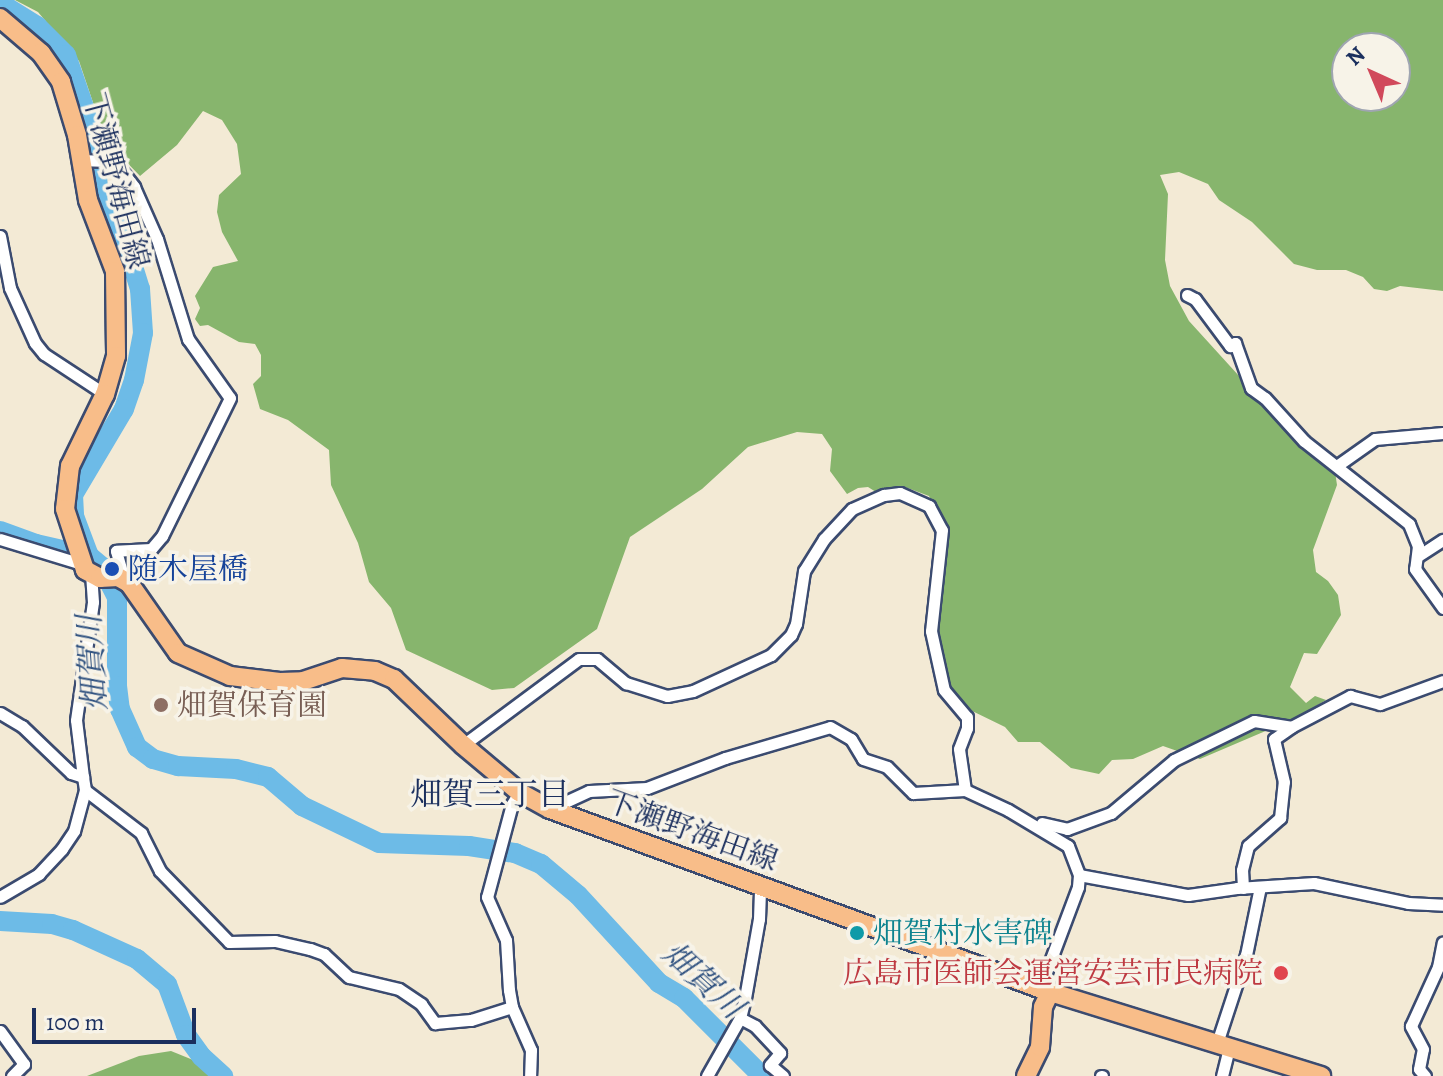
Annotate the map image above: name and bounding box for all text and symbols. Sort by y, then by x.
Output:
north arrow [1331,32,1411,112]
text: N [1340,40,1372,73]
street label: 下瀬野海田線 [75,89,157,273]
place label: 随木屋橋 [128,551,248,587]
marker: 随木屋橋 [103,560,121,578]
water label: 畑賀川 [69,614,115,712]
place label: 畑賀保育園 [177,687,327,723]
marker: 畑賀保育園 [152,696,170,714]
district label: 畑賀三丁目 [410,775,570,813]
street label: 下瀬野海田線 [601,783,783,879]
place label: 畑賀村水害碑 [873,915,1053,951]
marker: 畑賀村水害碑 [848,924,866,942]
water label: 畑賀川 [654,934,752,1026]
place label: 広島市医師会運営安芸市民病院 [843,955,1263,991]
marker: 広島市医師会運営安芸市民病院 [1270,962,1292,984]
scale bar [36,992,200,1042]
text: 100 m [46,1006,105,1038]

